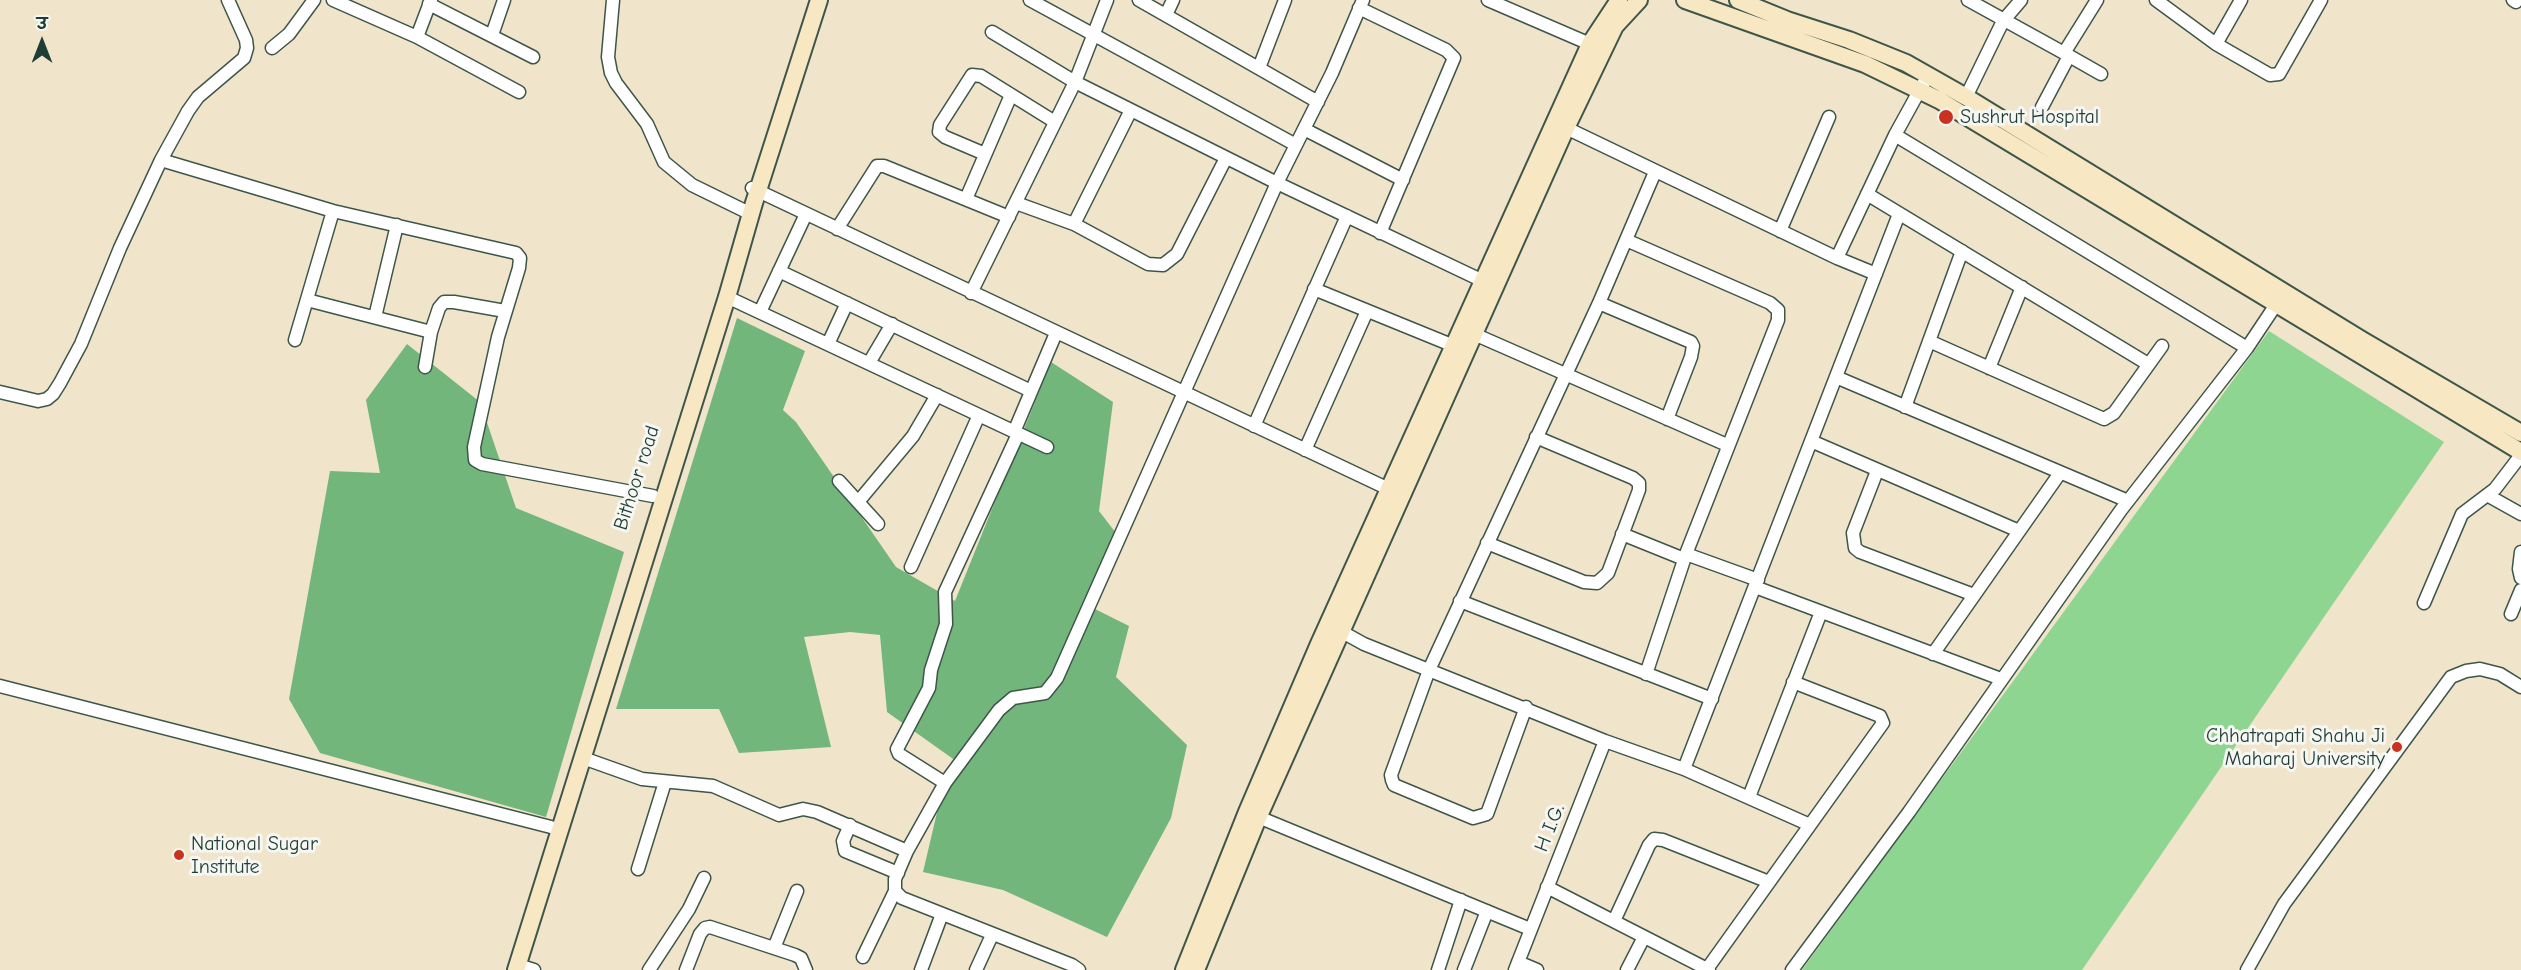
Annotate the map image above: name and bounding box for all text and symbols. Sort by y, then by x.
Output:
north arrow [12,12,72,72]
text: उ [37,15,47,33]
place label: Sushrut Hospital [1960,105,2099,129]
marker: Sushrut Hospital [1937,108,1955,126]
street label: Bithoor road [609,423,665,533]
place label: Chhatrapati Shahu Ji Maharaj University [2206,724,2385,771]
marker: Chhatrapati Shahu Ji Maharaj University [2390,740,2404,754]
street label: H I.G. [1530,801,1570,855]
place label: National Sugar Institute [191,832,318,879]
marker: National Sugar Institute [172,848,186,862]

